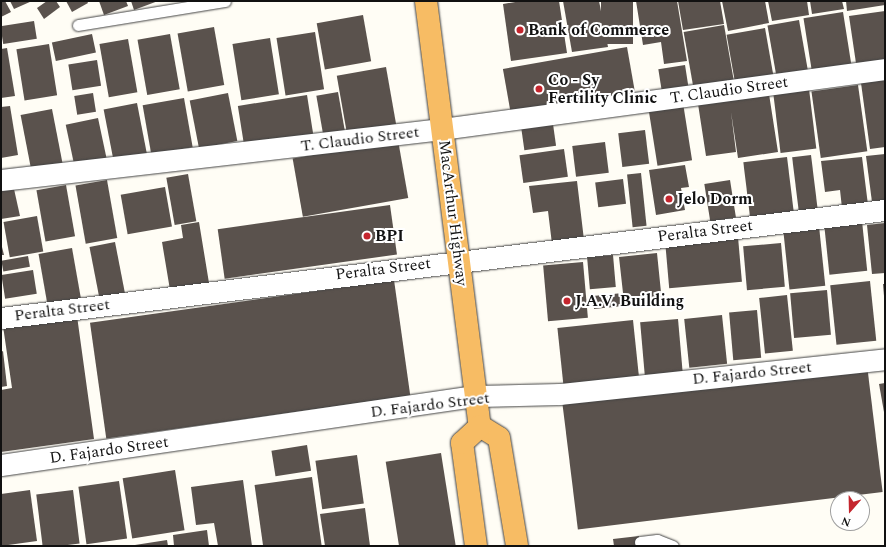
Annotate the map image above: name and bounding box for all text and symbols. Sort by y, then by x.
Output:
place label: Bank of Commerce [528,20,669,40]
marker: Bank of Commerce [515,25,525,35]
place label: Co - Sy Fertility Clinic [548,70,657,108]
street label: T. Claudio Street [669,72,789,108]
marker: Co - Sy Fertility Clinic [533,83,545,95]
street label: T. Claudio Street [300,122,420,156]
street label: MacArthur Highway [435,139,471,287]
place label: Jelo Dorm [677,189,752,209]
marker: Jelo Dorm [664,194,674,204]
street label: Peralta Street [656,216,754,246]
place label: BPI [375,226,404,246]
marker: BPI [362,231,372,241]
street label: Peralta Street [334,254,432,284]
place label: J.A.V. Building [575,291,684,311]
street label: Peralta Street [13,295,111,325]
marker: J.A.V. Building [562,296,572,306]
street label: D. Fajardo Street [691,357,813,389]
street label: D. Fajardo Street [369,388,491,422]
street label: D. Fajardo Street [48,432,170,468]
north arrow [830,491,870,531]
text: N [839,512,853,531]

